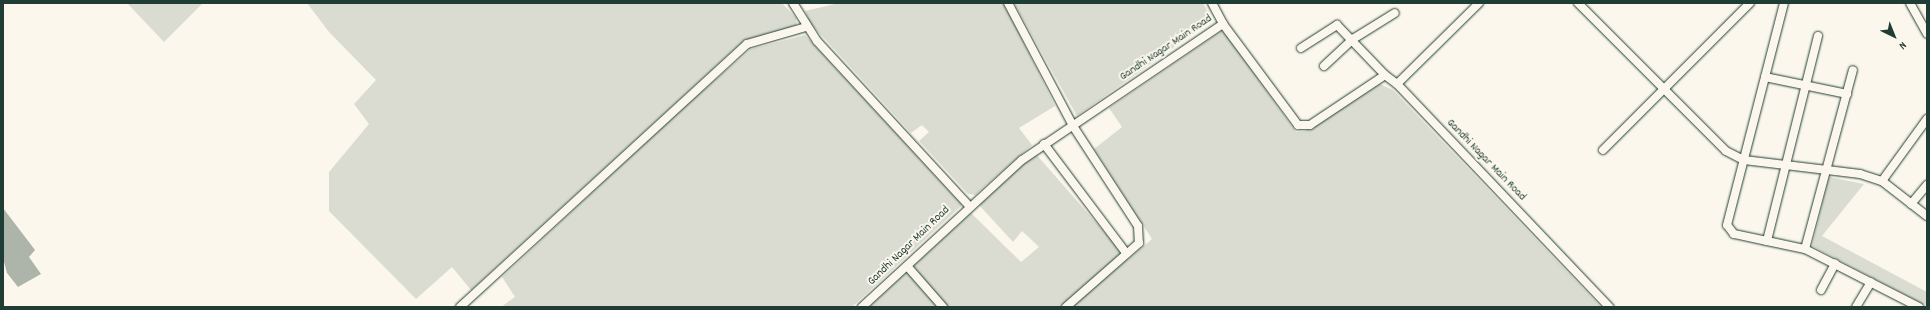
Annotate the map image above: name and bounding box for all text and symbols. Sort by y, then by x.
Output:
street label: Gandhi Nagar Main Road [1117,12,1215,84]
north arrow [1874,16,1914,56]
text: N [1895,37,1910,52]
street label: Gandhi Nagar Main Road [1443,116,1529,204]
street label: Gandhi Nagar Main Road [865,203,953,289]

